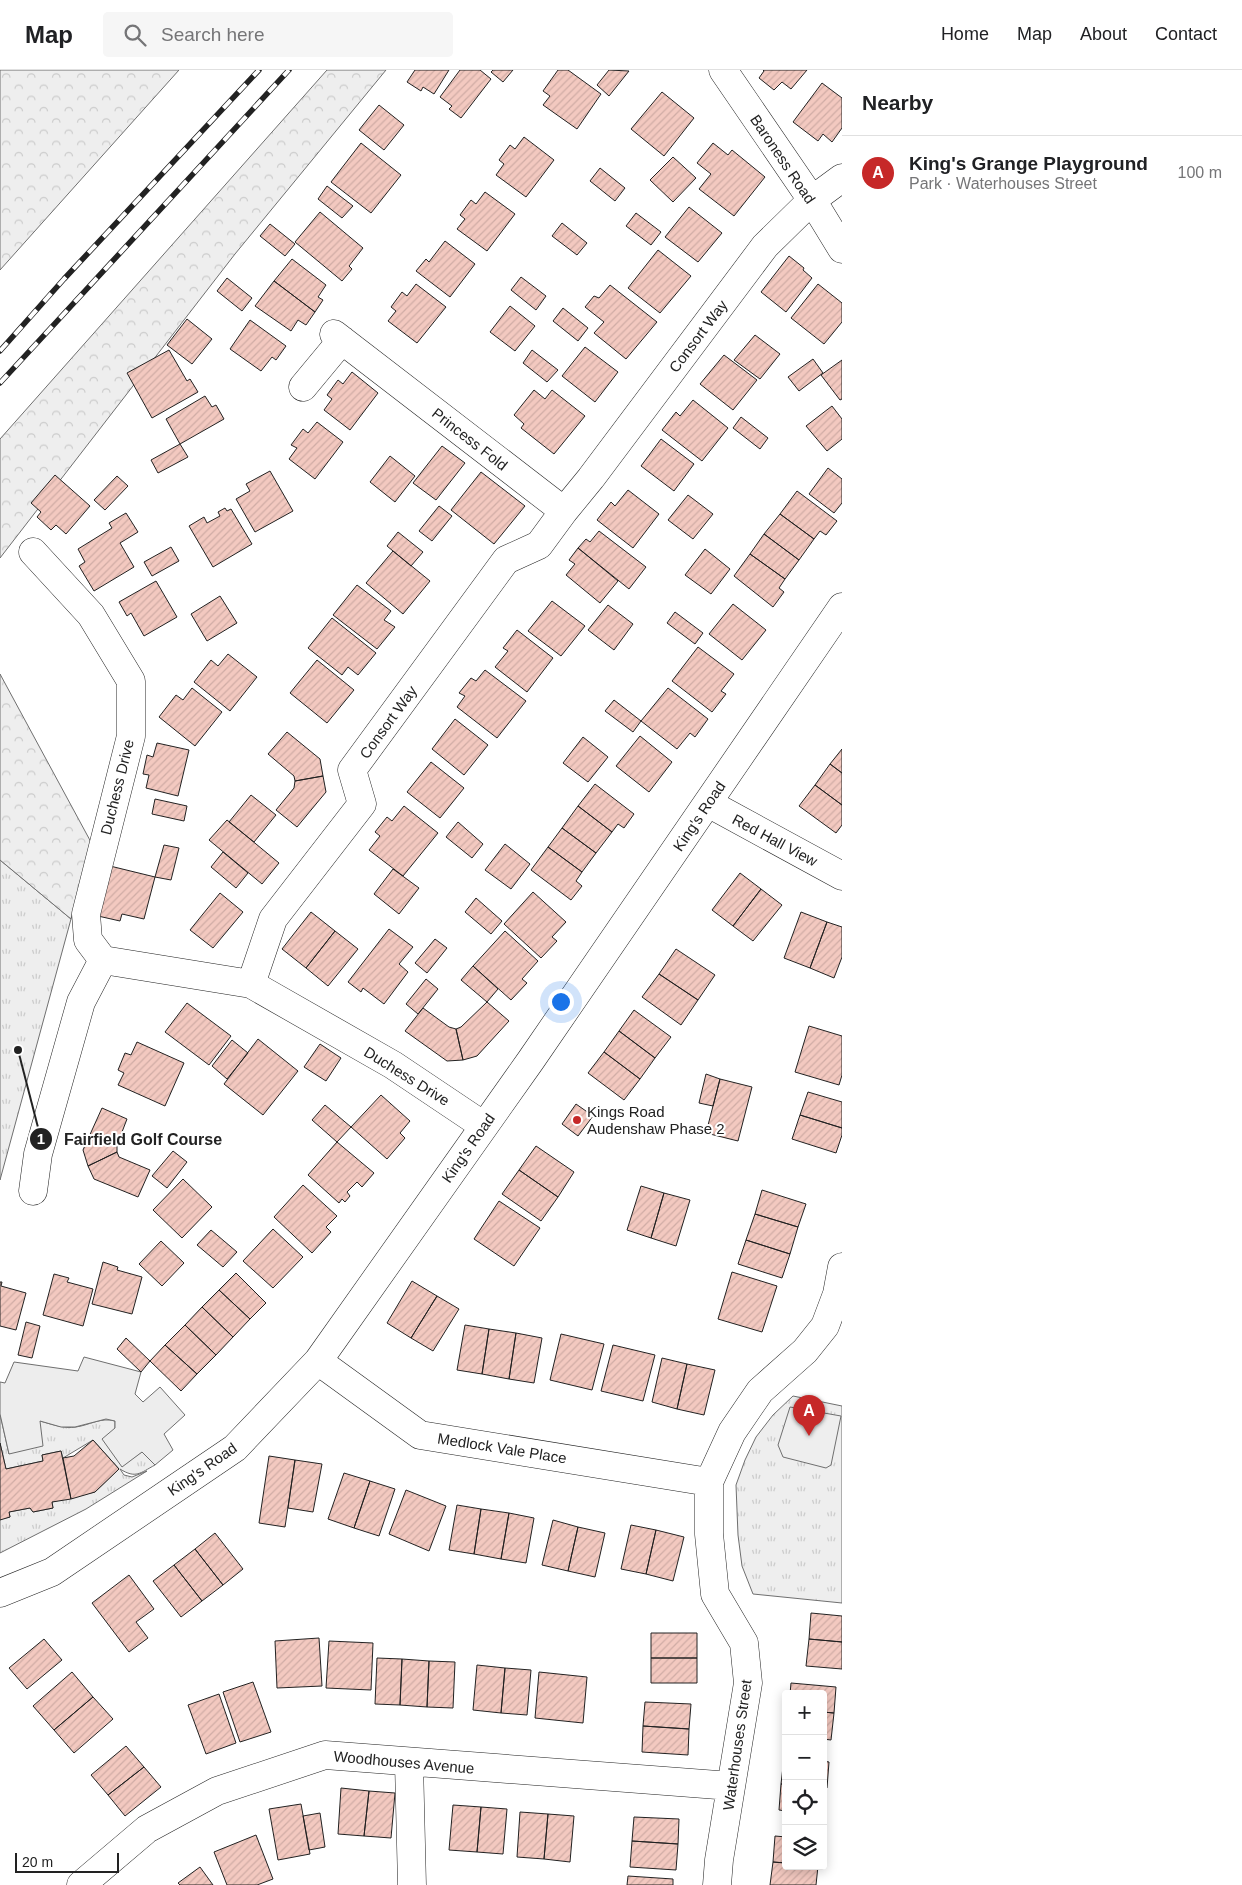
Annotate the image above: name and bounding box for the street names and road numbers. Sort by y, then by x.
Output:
street label: Baroness Road [747,111,819,207]
street label: Consort Way [665,296,731,376]
street label: Princess Fold [429,404,511,474]
street label: Consort Way [356,682,420,762]
street label: Duchess Drive [97,738,137,836]
street label: King's Road [669,778,729,854]
street label: Red Hall View [730,810,821,870]
street label: Duchess Drive [361,1043,453,1109]
street label: King's Road [438,1110,498,1186]
street label: Medlock Vale Place [436,1429,568,1467]
street label: King's Road [164,1439,240,1499]
street label: Waterhouses Street [719,1678,755,1812]
street label: Woodhouses Avenue [333,1747,475,1777]

